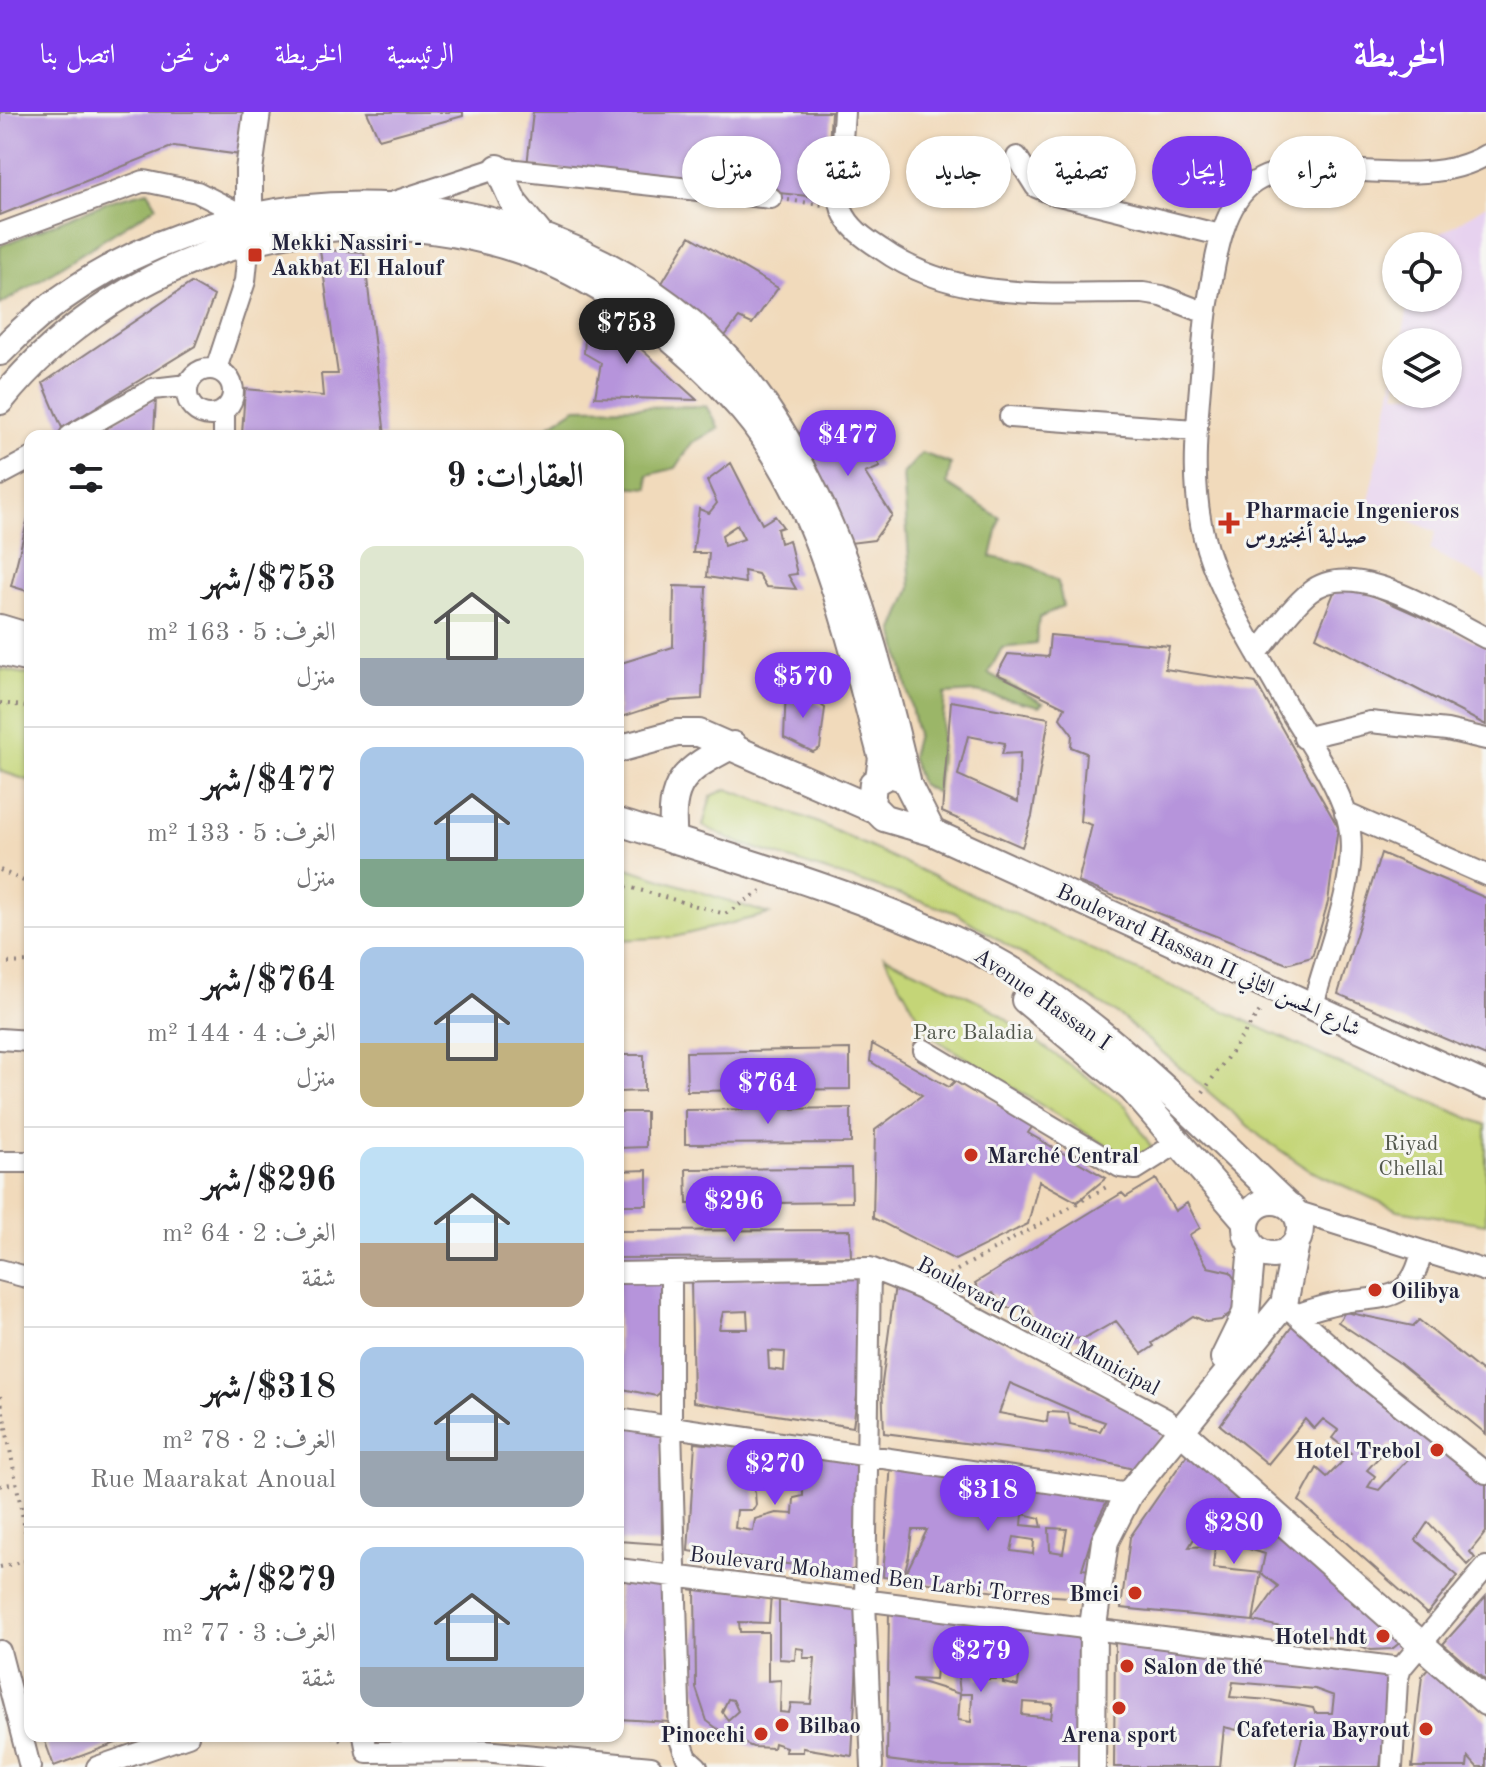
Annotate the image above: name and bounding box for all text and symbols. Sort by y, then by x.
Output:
text: الخريطة [1354,37,1446,75]
text: اتصل بنا [40,42,116,70]
text: من نحن [160,42,231,70]
text: الخريطة [275,42,343,70]
text: الرئيسية [387,42,454,70]
chip: منزل [682,136,781,208]
chip: شقة [797,136,890,208]
chip: جديد [906,136,1011,208]
chip: تصفية [1027,136,1136,208]
chip: إيجار [1152,136,1252,208]
chip: شراء [1268,136,1366,208]
map controls [1382,232,1462,408]
button: locate [1382,232,1462,312]
place label: Mekki Nassiri - Aakbat El Halouf [271,233,444,280]
marker: Mekki Nassiri - Aakbat El Halouf [246,246,264,264]
pin: $753 [580,298,674,366]
text: $753 [597,311,657,337]
button: layers [1382,328,1462,408]
pin: $477 [801,410,895,478]
text: $477 [818,423,878,449]
icon: filters [64,456,108,500]
text: العقارات: 9 [446,460,584,494]
place label: Pharmacie Ingenieros صيدلية أنجنيروس [1245,501,1459,549]
marker: Pharmacie Ingenieros صيدلية أنجنيروس [1220,514,1238,532]
text: $753/شهر [203,563,336,597]
icon: home [424,578,520,674]
text: الغرف: 5 · 163 m² [147,620,336,646]
pin: $570 [756,652,850,720]
text: منزل [296,665,336,691]
text: $570 [773,665,833,691]
text: $477/شهر [203,764,336,798]
icon: home [424,779,520,875]
text: الغرف: 5 · 133 m² [147,821,336,847]
text: منزل [296,866,336,892]
street label: Boulevard Hassan II شارع الحسن الثاني [1050,881,1363,1046]
street label: Avenue Hassan I [970,944,1114,1055]
text: $764/شهر [203,964,336,998]
icon: home [424,979,520,1075]
text: الغرف: 4 · 144 m² [147,1021,336,1047]
park label: Parc Baladia [913,1022,1034,1044]
pin: $764 [721,1058,815,1126]
text: منزل [296,1066,336,1092]
text: $764 [738,1071,798,1097]
park label: Riyad Chellal [1378,1133,1444,1180]
marker: Marché Central [962,1146,980,1164]
place label: Marché Central [987,1146,1139,1168]
text: $296/شهر [203,1164,336,1198]
pin: $296 [687,1176,781,1244]
icon: home [424,1179,520,1275]
text: $296 [704,1189,764,1215]
text: الغرف: 2 · 64 m² [162,1221,336,1247]
street label: Boulevard Council Municipal [913,1253,1163,1400]
text: شقة [302,1266,336,1292]
marker: Oilibya [1366,1281,1384,1299]
place label: Oilibya [1391,1281,1460,1303]
text: $318/شهر [203,1371,336,1405]
icon: home [424,1379,520,1475]
text: الغرف: 2 · 78 m² [162,1428,336,1454]
pin: $270 [728,1439,822,1507]
place label: Hotel Trebol [1295,1441,1421,1463]
marker: Hotel Trebol [1428,1441,1446,1459]
text: $270 [745,1452,805,1478]
pin: $318 [941,1465,1035,1533]
text: Rue Maarakat Anoual [90,1467,336,1493]
text: $318 [958,1478,1018,1504]
pin: $280 [1187,1498,1281,1566]
text: $280 [1204,1511,1264,1537]
street label: Boulevard Mohamed Ben Larbi Torres [688,1544,1052,1610]
text: $279/شهر [203,1564,336,1598]
icon: home [424,1579,520,1675]
place label: Bmci [1069,1584,1119,1606]
marker: Bmci [1126,1584,1144,1602]
text: الغرف: 3 · 77 m² [162,1621,336,1647]
pin: $279 [934,1626,1028,1694]
place label: Hotel hdt [1274,1627,1367,1649]
marker: Hotel hdt [1374,1627,1392,1645]
text: $279 [951,1639,1011,1665]
marker: Salon de thé [1118,1657,1136,1675]
place label: Salon de thé [1143,1657,1263,1679]
text: شقة [302,1666,336,1692]
marker: Arena sport [1110,1699,1128,1717]
marker: Bilbao [773,1716,791,1734]
place label: Bilbao [798,1716,861,1738]
place label: Cafeteria Bayrout [1236,1720,1410,1742]
marker: Cafeteria Bayrout [1417,1720,1435,1738]
place label: Pinocchi [660,1725,745,1747]
marker: Pinocchi [752,1725,770,1743]
place label: Arena sport [1061,1725,1177,1747]

